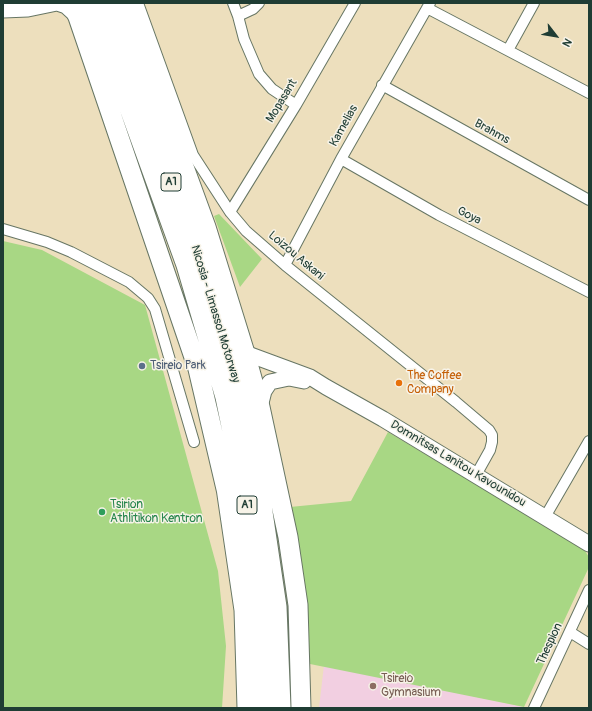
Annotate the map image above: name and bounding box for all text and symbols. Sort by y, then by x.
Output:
north arrow [536,16,576,56]
text: N [559,36,574,49]
street label: Mopasant [263,76,301,126]
street label: Kamelias [327,103,361,149]
street label: Brahms [472,116,512,148]
road number: A1 [161,173,181,191]
street label: Goya [455,204,483,228]
street label: Loizou Askani [265,228,327,284]
street label: Nicosia - Limassol Motorway [187,243,243,385]
place label: Tsireio Park [150,359,206,373]
marker: Tsireio Park [137,361,147,371]
place label: The Coffee Company [407,369,461,397]
marker: The Coffee Company [394,378,404,388]
street label: Domnitsas Lanitou Kavounidou [388,418,528,510]
road number: A1 [237,496,257,514]
place label: Tsirion Athlitikon Kentron [110,498,203,526]
marker: Tsirion Athlitikon Kentron [97,507,107,517]
street label: Thespion [534,621,566,667]
place label: Tsireio Gymnasium [381,672,441,700]
marker: Tsireio Gymnasium [368,681,378,691]

